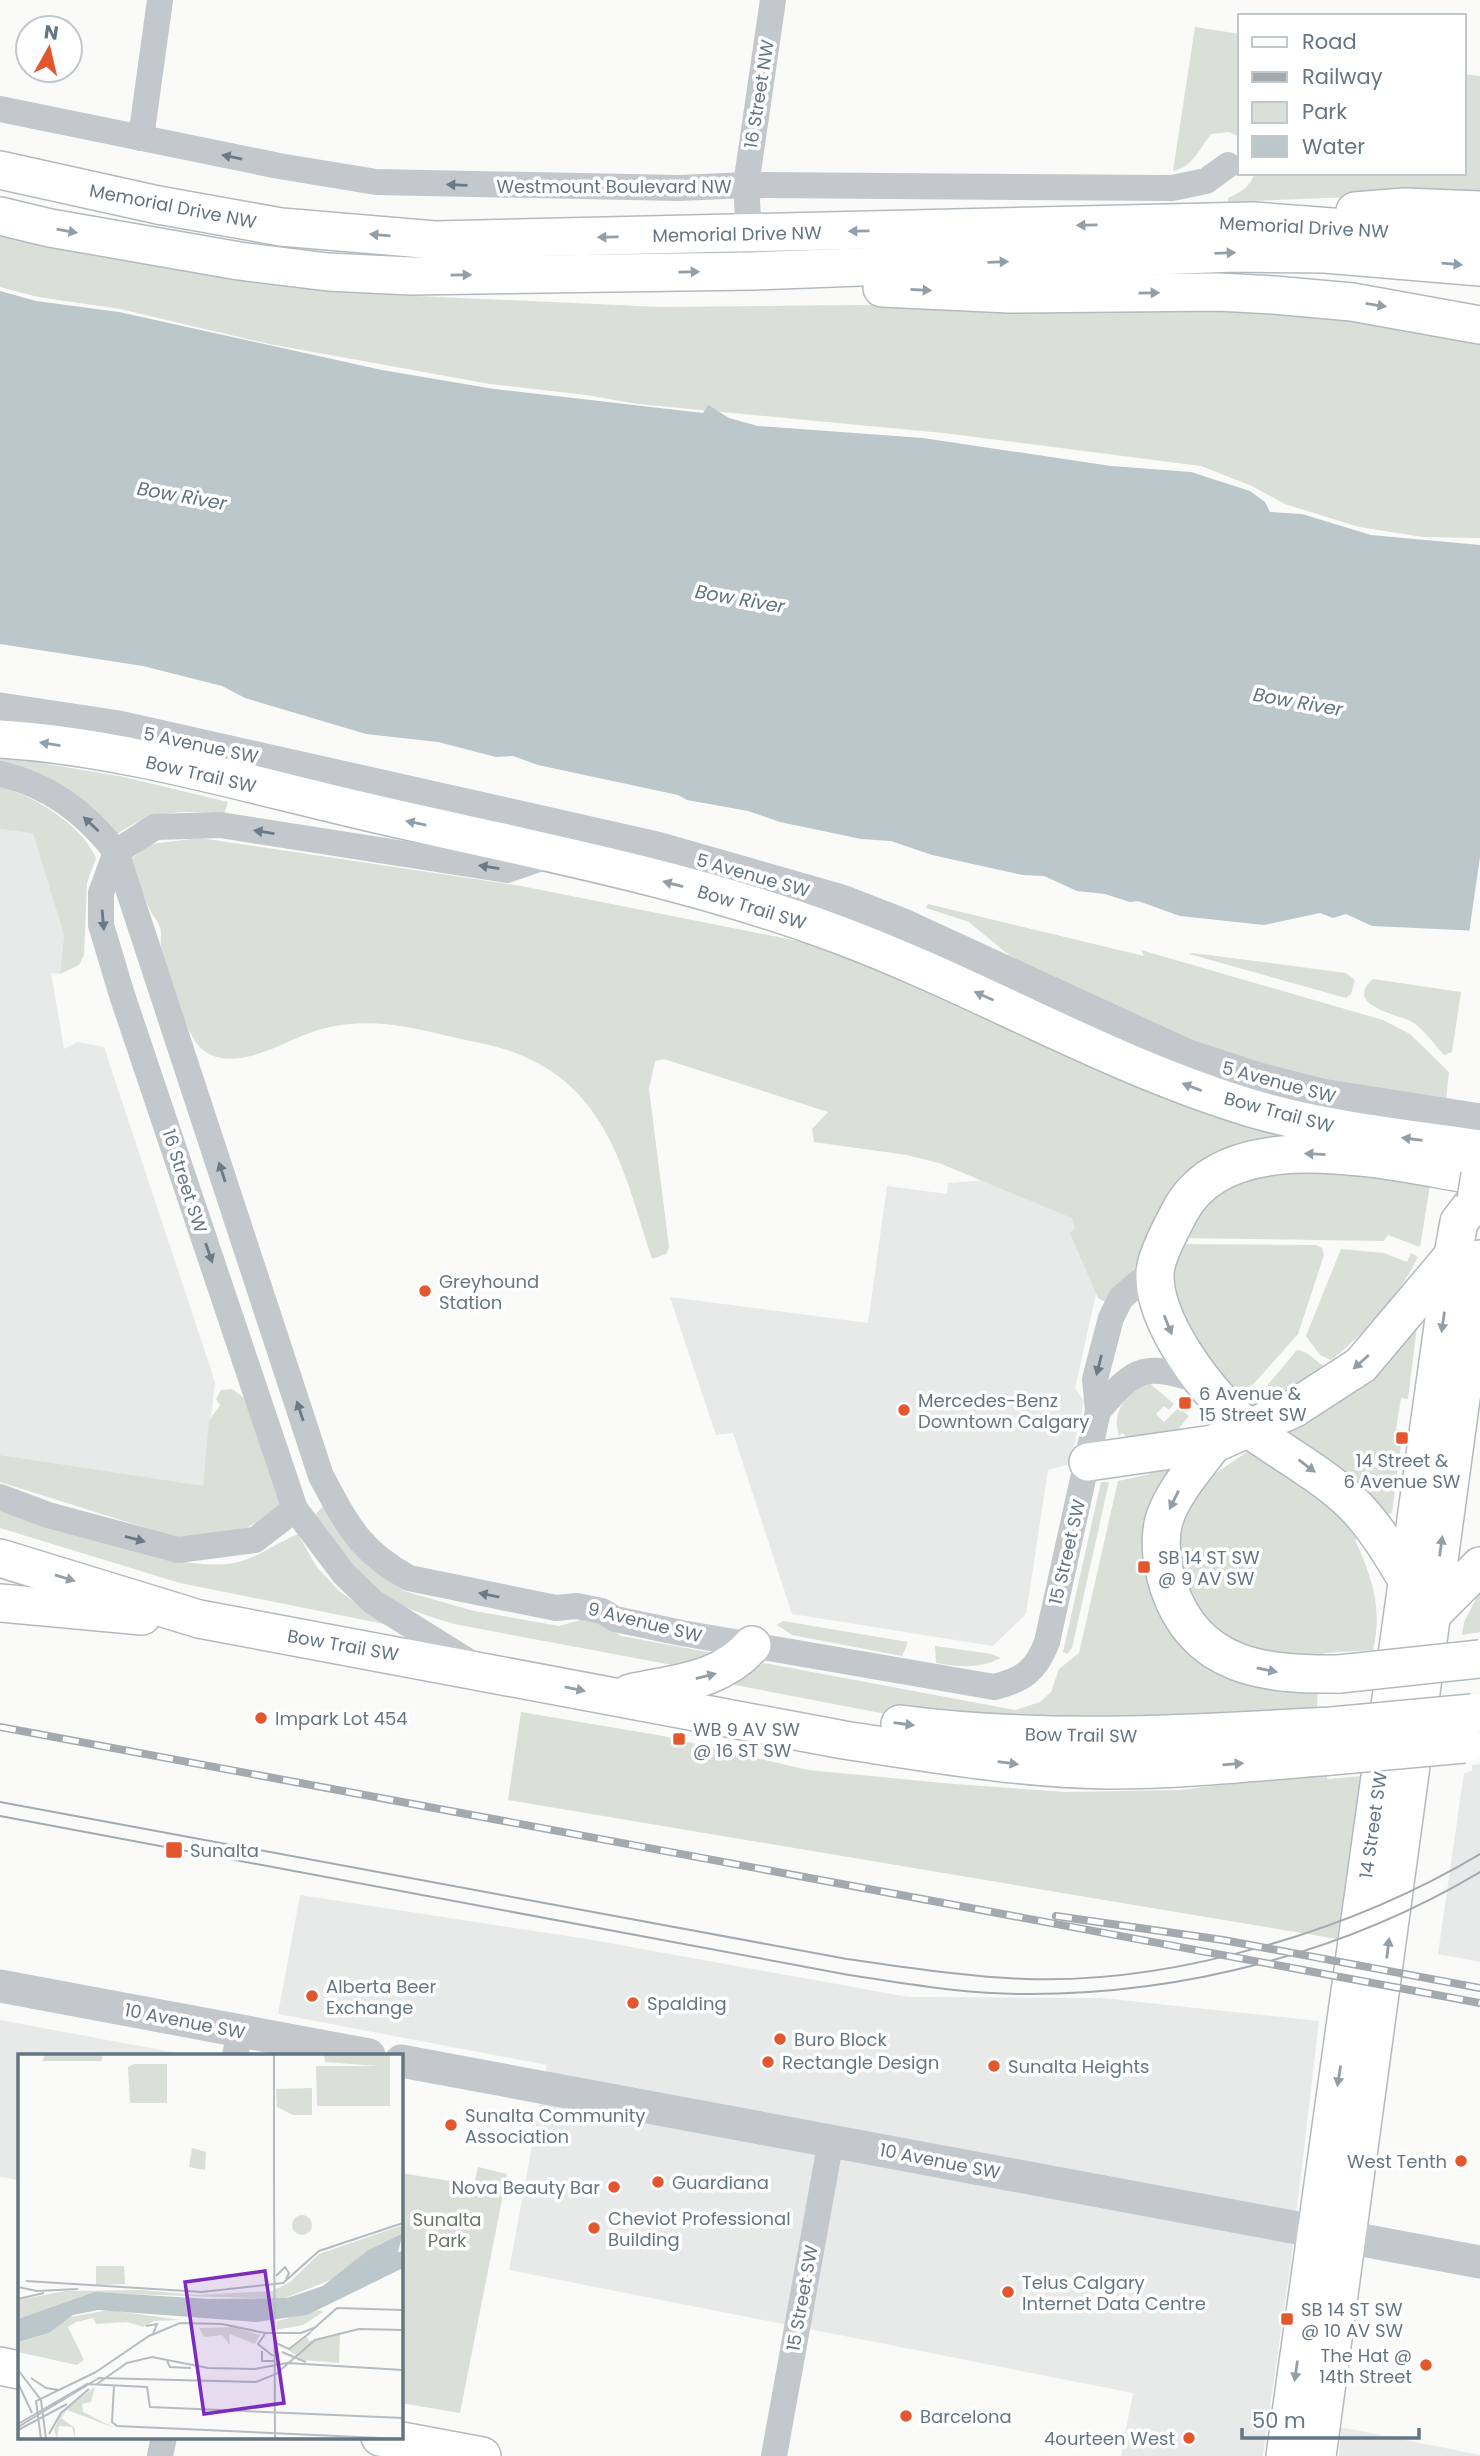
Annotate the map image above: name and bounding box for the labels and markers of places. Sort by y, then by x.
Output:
place label: Greyhound Station [439,1269,539,1315]
marker: Greyhound Station [417,1283,433,1299]
place label: 6 Avenue & 15 Street SW [1199,1381,1307,1427]
place label: Mercedes-Benz Downtown Calgary [918,1388,1089,1434]
marker: 6 Avenue & 15 Street SW [1177,1395,1193,1411]
marker: Mercedes-Benz Downtown Calgary [896,1402,912,1418]
marker: 14 Street & 6 Avenue SW [1394,1430,1410,1446]
place label: 14 Street & 6 Avenue SW [1344,1448,1461,1494]
place label: SB 14 ST SW @ 9 AV SW [1158,1545,1260,1591]
marker: SB 14 ST SW @ 9 AV SW [1136,1559,1152,1575]
place label: Impark Lot 454 [275,1706,408,1731]
marker: Impark Lot 454 [253,1710,269,1726]
place label: WB 9 AV SW @ 16 ST SW [693,1717,800,1763]
marker: WB 9 AV SW @ 16 ST SW [671,1731,687,1747]
place label: Sunalta [190,1838,259,1863]
marker: Sunalta [164,1840,184,1860]
place label: Alberta Beer Exchange [326,1974,436,2020]
marker: Alberta Beer Exchange [304,1988,320,2004]
place label: Spalding [647,1991,727,2016]
marker: Spalding [625,1995,641,2011]
place label: Buro Block [794,2027,888,2052]
marker: Buro Block [772,2031,788,2047]
place label: Rectangle Design [782,2050,939,2075]
marker: Rectangle Design [760,2054,776,2070]
place label: Sunalta Heights [1008,2054,1149,2079]
marker: Sunalta Heights [986,2058,1002,2074]
place label: Sunalta Community Association [465,2103,645,2149]
marker: Sunalta Community Association [443,2117,459,2133]
place label: West Tenth [1347,2149,1447,2174]
marker: West Tenth [1453,2153,1469,2169]
place label: Guardiana [672,2170,769,2195]
marker: Guardiana [650,2174,666,2190]
place label: Nova Beauty Bar [451,2175,600,2200]
marker: Nova Beauty Bar [606,2179,622,2195]
place label: Cheviot Professional Building [608,2206,791,2252]
marker: Cheviot Professional Building [586,2220,602,2236]
place label: Telus Calgary Internet Data Centre [1022,2270,1206,2316]
marker: Telus Calgary Internet Data Centre [1000,2284,1016,2300]
place label: SB 14 ST SW @ 10 AV SW [1301,2297,1404,2343]
marker: SB 14 ST SW @ 10 AV SW [1279,2311,1295,2327]
place label: The Hat @ 14th Street [1319,2343,1412,2389]
marker: The Hat @ 14th Street [1418,2357,1434,2373]
place label: Barcelona [920,2404,1012,2429]
marker: Barcelona [898,2408,914,2424]
place label: 4ourteen West [1044,2426,1175,2451]
marker: 4ourteen West [1181,2430,1197,2446]

